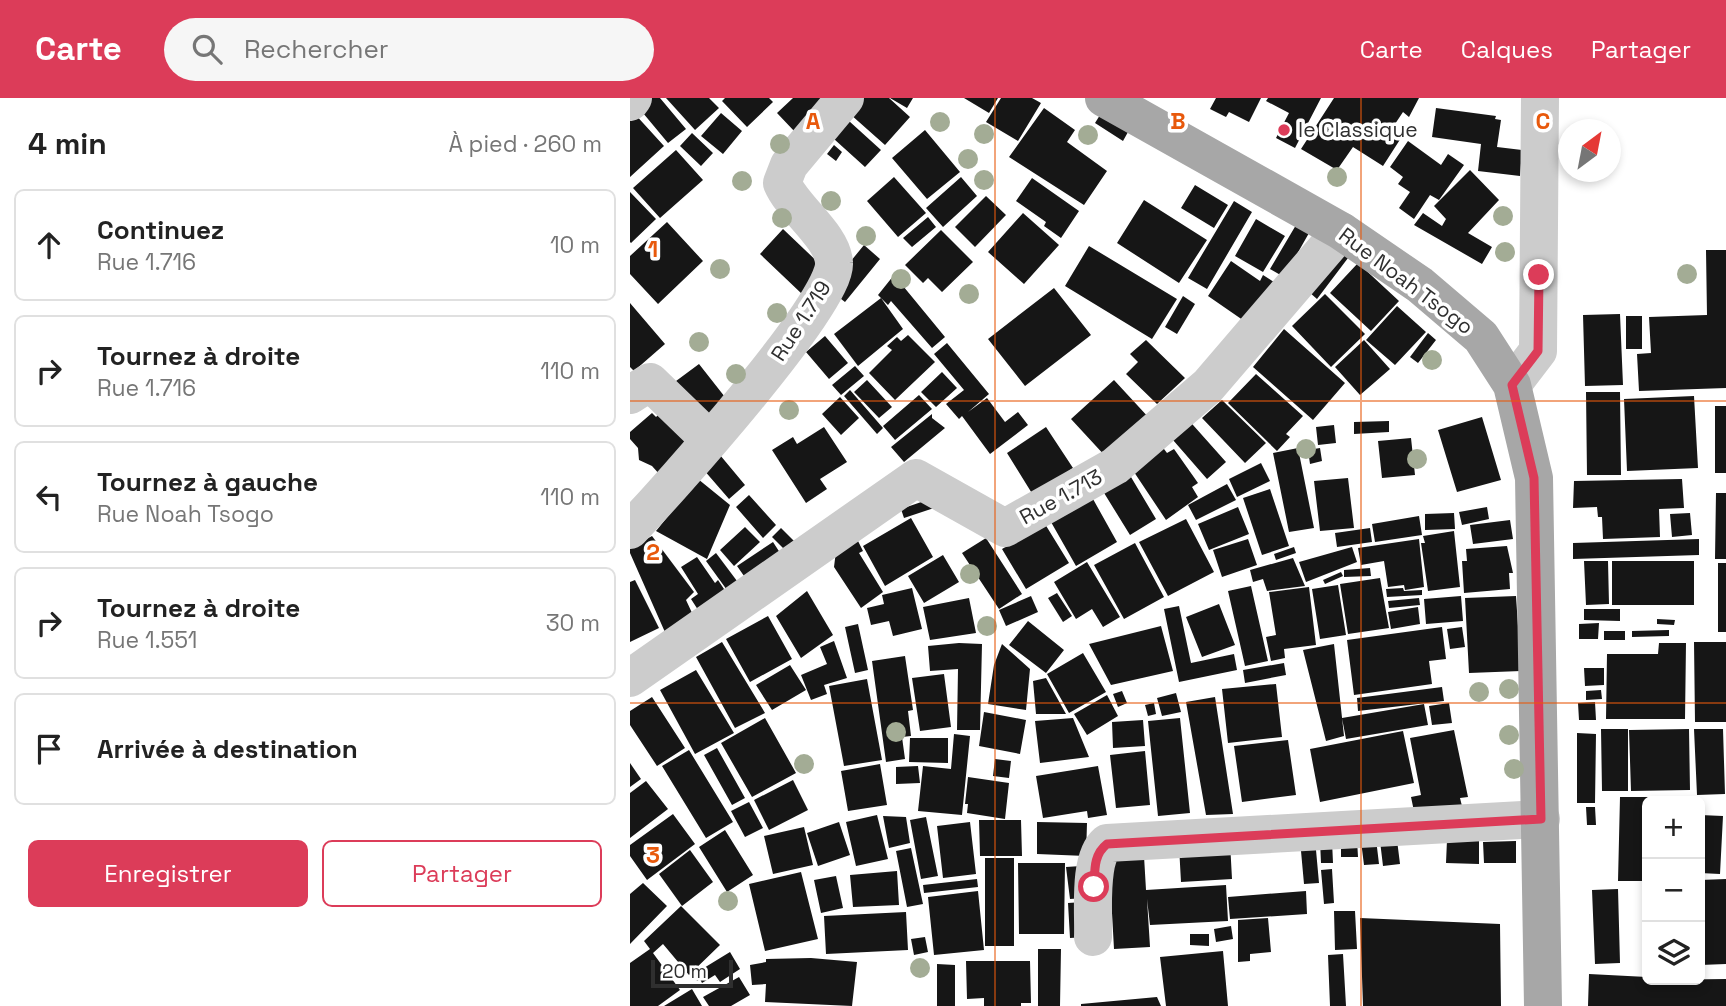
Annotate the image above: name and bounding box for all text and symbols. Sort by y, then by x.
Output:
search box [164,18,654,81]
text: Carte [35,28,122,70]
icon: search [188,30,226,68]
text: Rechercher [244,32,389,66]
text: Carte [1360,34,1423,65]
text: Calques [1461,34,1553,65]
text: Partager [1591,34,1691,65]
text: A [806,106,821,136]
text: B [1170,106,1186,136]
text: C [1536,106,1550,136]
place label: le Classique [1298,116,1418,143]
north arrow [1558,119,1621,182]
marker: le Classique [1276,122,1292,138]
text: 4 min [28,124,107,163]
text: À pied · 260 m [449,129,602,159]
text: Continuez [97,213,224,247]
street label: Rue Noah Tsogo [1334,221,1479,340]
icon: ahead [30,226,68,264]
text: 10 m [550,230,600,260]
text: 1 [648,234,658,264]
text: Rue 1.716 [97,247,196,277]
route end [1523,259,1554,290]
street label: Rue 1.719 [765,275,837,366]
text: Tournez à droite [97,339,300,373]
icon: right [30,352,68,390]
text: 110 m [540,356,600,386]
text: Rue 1.716 [97,373,196,403]
street label: Rue 1.713 [1015,463,1107,530]
text: Tournez à gauche [97,465,318,499]
icon: left [30,478,68,516]
text: 110 m [540,482,600,512]
text: Rue Noah Tsogo [97,499,274,529]
text: 2 [646,537,660,567]
text: Tournez à droite [97,591,300,625]
icon: right [30,604,68,642]
text: 30 m [546,608,600,638]
text: Rue 1.551 [97,625,197,655]
icon: arrive [30,730,68,768]
text: Arrivée à destination [97,732,358,766]
map controls [1642,796,1705,985]
button: + [1642,796,1705,859]
button: Enregistrer [28,840,308,907]
button: Partager [322,840,602,907]
text: 3 [646,840,660,870]
button: − [1642,859,1705,922]
route start [1078,871,1109,902]
button: layers [1642,922,1705,985]
scale bar [651,957,733,989]
text: 20 m [662,959,707,984]

